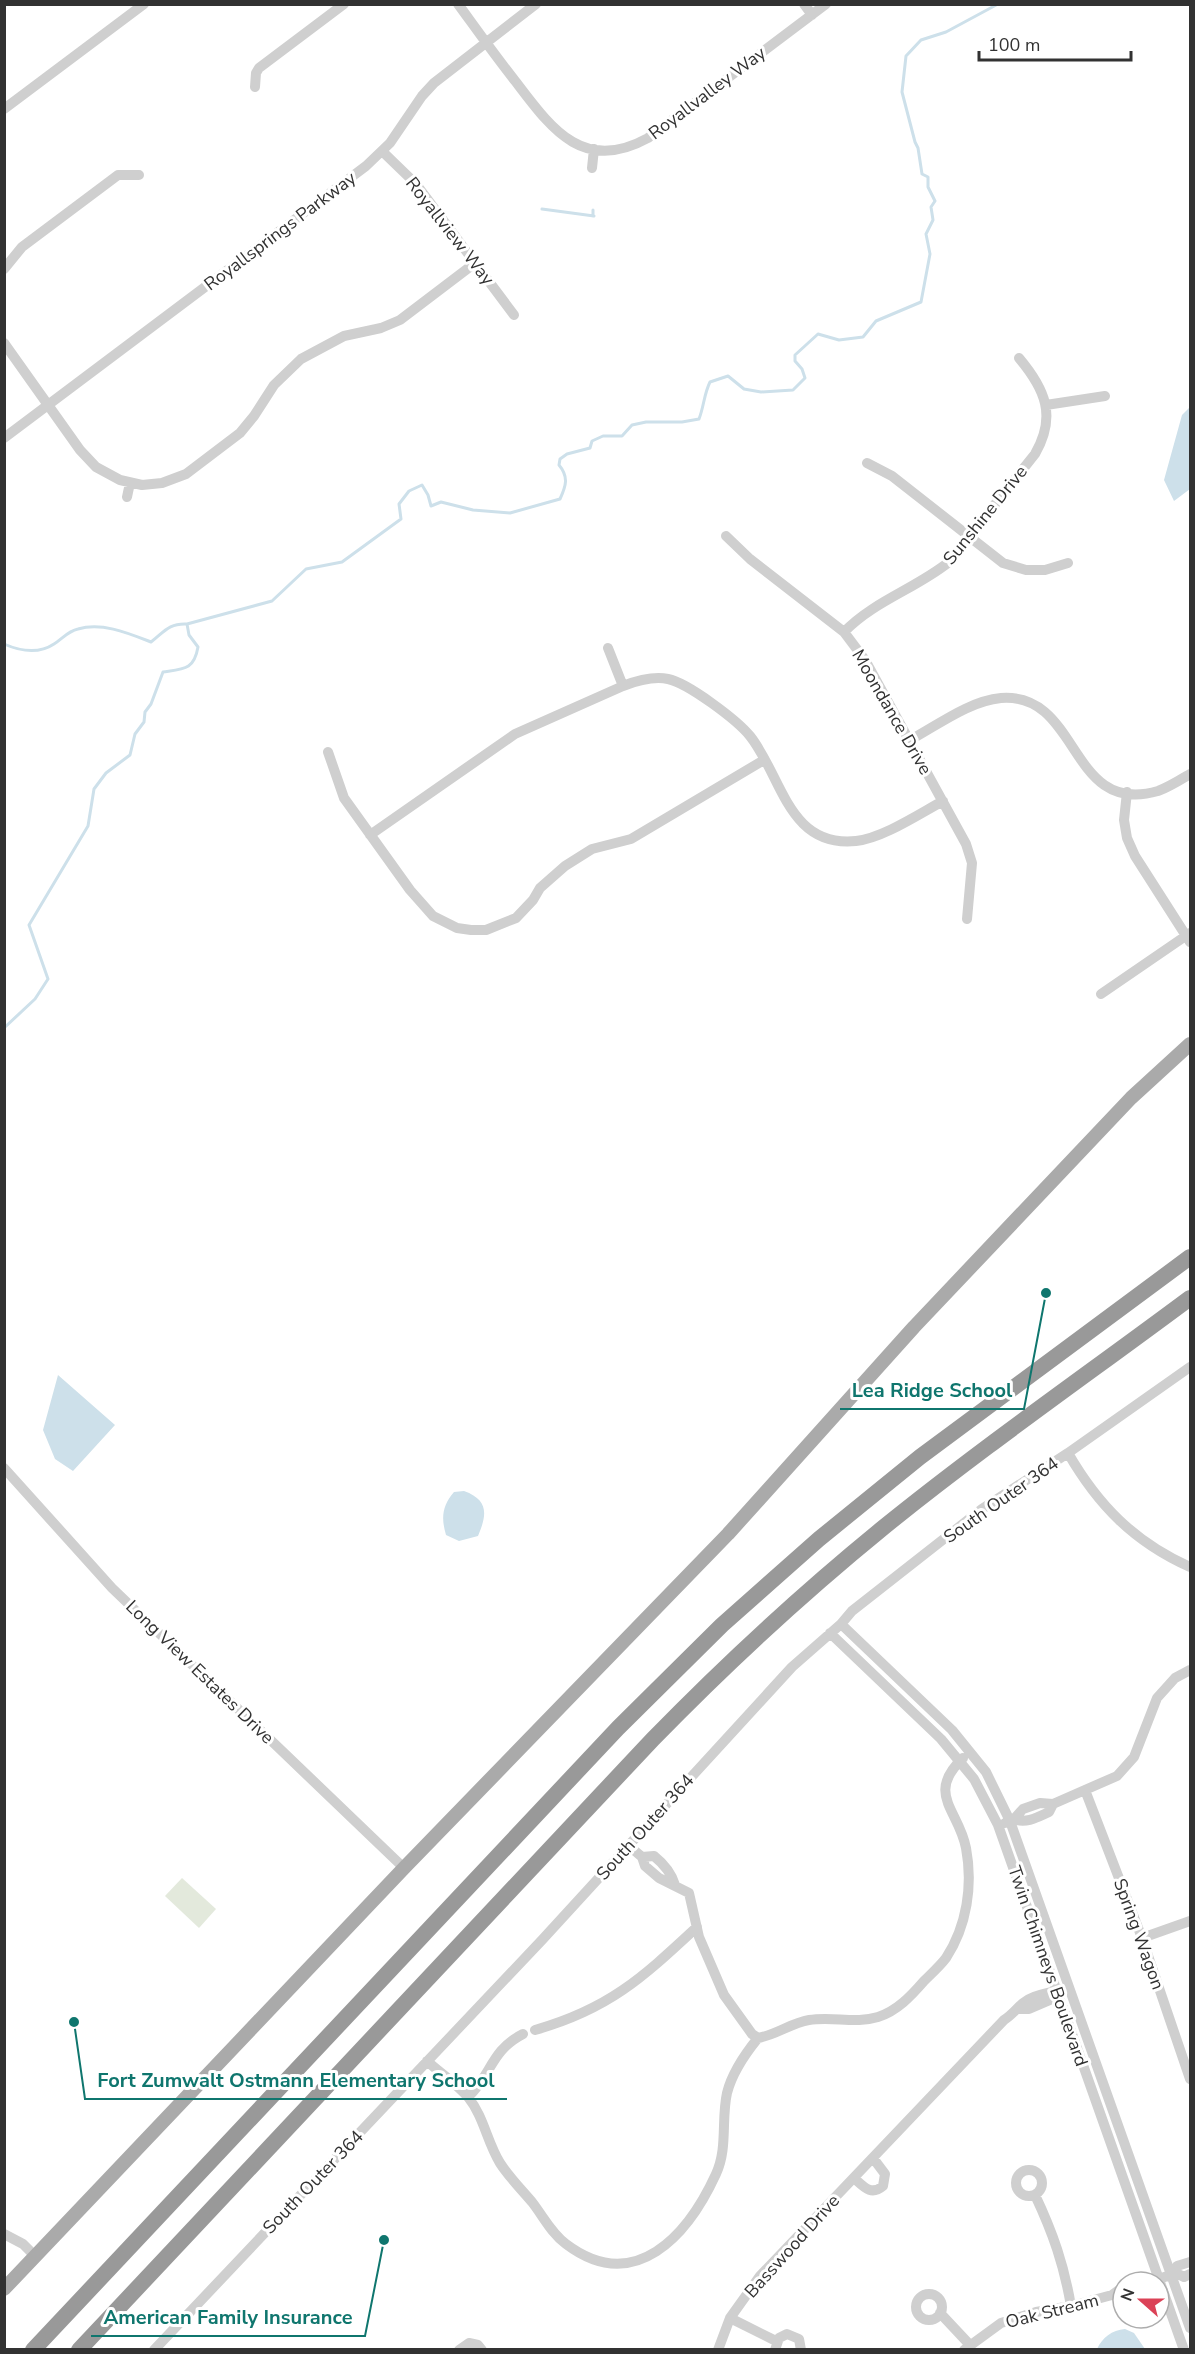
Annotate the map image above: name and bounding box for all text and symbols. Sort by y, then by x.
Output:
scale bar [979,24,1130,62]
text: 100 m [988,33,1040,57]
street label: Royallvalley Way [644,41,771,145]
street label: Royallsprings Parkway [199,166,361,296]
street label: Royallview Way [400,172,500,291]
street label: Sunshine Drive [937,460,1033,570]
street label: Moondance Drive [846,645,938,779]
callout: Lea Ridge School [840,1371,1024,1409]
text: Lea Ridge School [852,1377,1013,1404]
street label: South Outer 364 [939,1451,1064,1549]
street label: Long View Estates Drive [121,1595,279,1749]
street label: South Outer 364 [591,1768,699,1885]
street label: Twin Chimneys Boulevard [1002,1863,1094,2069]
street label: Spring Wagon [1108,1875,1170,1993]
callout: Fort Zumwalt Ostmann Elementary School [85,2061,507,2099]
text: Fort Zumwalt Ostmann Elementary School [97,2067,495,2094]
street label: South Outer 364 [257,2125,369,2239]
street label: Basswood Drive [739,2189,845,2303]
north arrow [1111,2270,1171,2330]
text: N [1116,2285,1140,2305]
street label: Oak Stream [1003,2288,1101,2334]
callout: American Family Insurance [91,2298,365,2336]
text: American Family Insurance [103,2304,353,2331]

